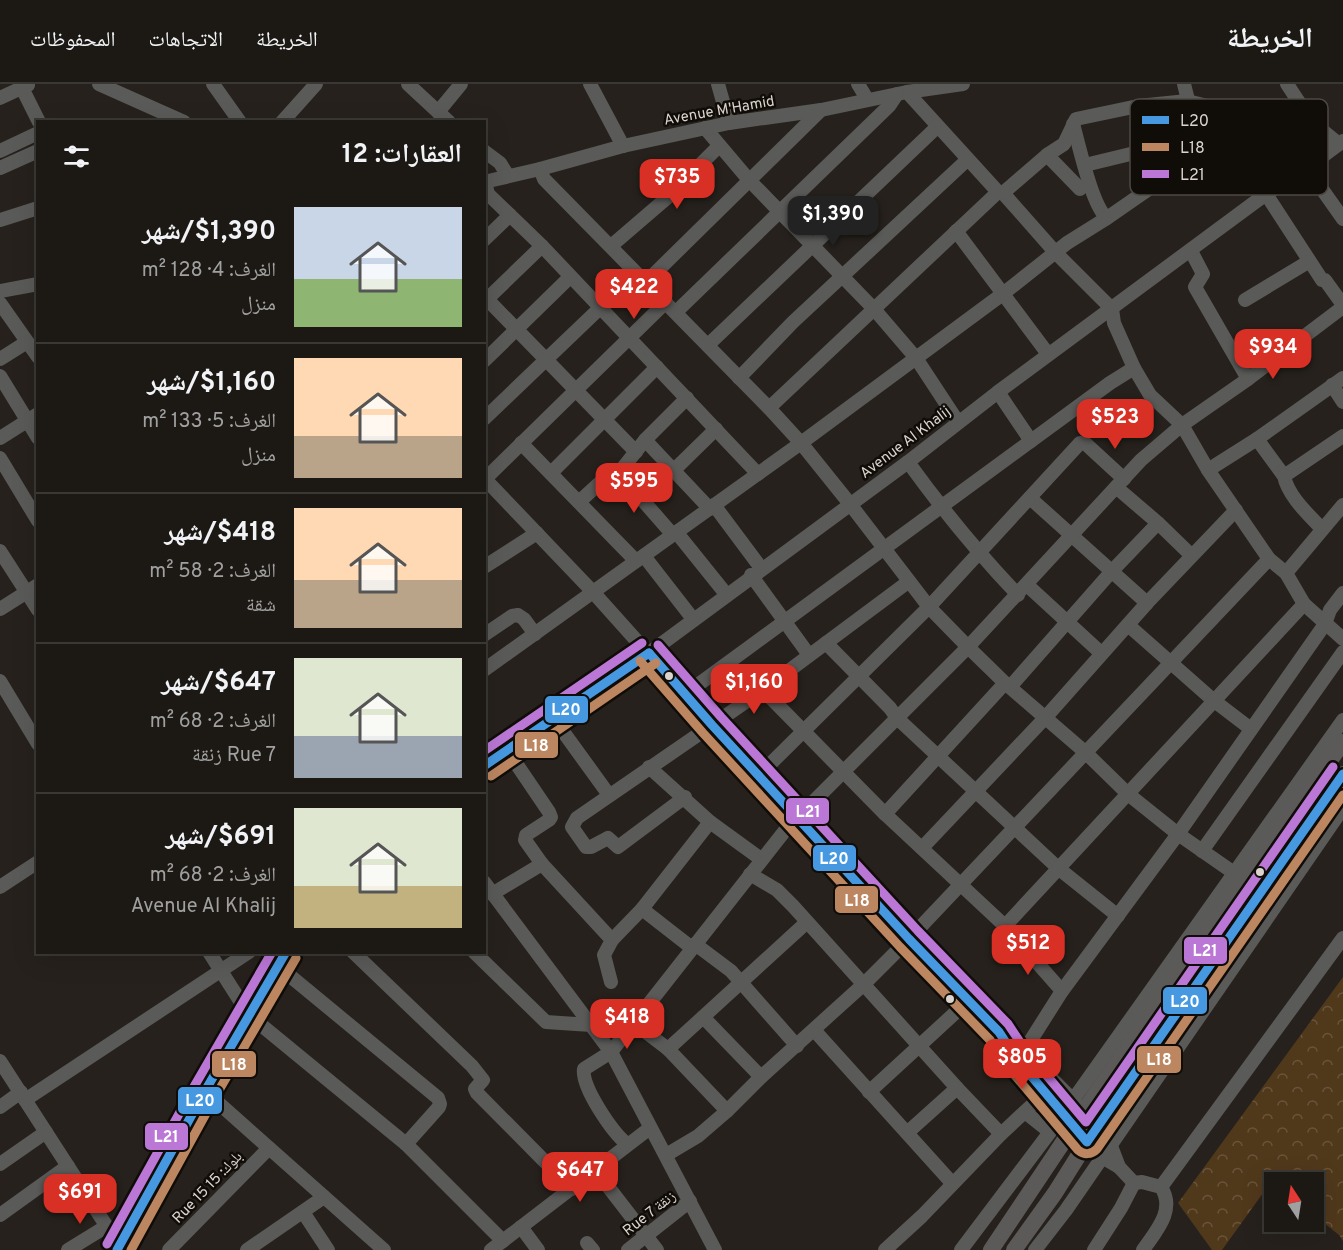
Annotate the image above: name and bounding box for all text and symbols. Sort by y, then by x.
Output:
text: الخريطة [1227,22,1313,58]
text: المحفوظات [30,27,115,54]
text: الاتجاهات [148,27,223,54]
text: الخريطة [256,27,318,54]
street label: Avenue M'Hamid [662,92,776,131]
legend [1130,99,1328,195]
text: L20 [1180,112,1209,132]
text: العقارات: 12 [342,139,462,172]
text: L18 [1180,139,1205,159]
icon: filters [60,140,93,173]
pin: $735 [641,159,713,210]
text: $735 [654,165,700,191]
text: L21 [1180,166,1205,186]
pin: $1,390 [784,196,882,247]
text: $1,390 [802,202,864,228]
text: $1,390/شهر [142,216,276,249]
icon: home [342,231,414,303]
text: الغرف: 4 · 128 m² [142,258,276,284]
pin: $422 [598,269,670,320]
text: $422 [609,275,659,301]
text: منزل [241,292,276,318]
pin: $934 [1237,329,1309,380]
text: $934 [1248,335,1298,361]
text: $1,160/شهر [147,367,276,400]
icon: home [342,382,414,454]
pin: $523 [1079,399,1151,450]
street label: Avenue Al Khalij [857,403,955,484]
text: $523 [1091,405,1139,431]
text: الغرف: 5 · 133 m² [142,409,276,435]
text: منزل [241,443,276,469]
pin: $595 [598,463,670,514]
text: $595 [610,469,658,495]
text: $418/شهر [164,517,276,550]
icon: home [342,532,414,604]
text: الغرف: 2 · 58 m² [149,559,276,585]
text: شقة [246,593,276,619]
pin: $1,160 [705,664,803,715]
text: $647/شهر [161,667,276,700]
unlabelled marker [663,670,675,682]
text: $1,160 [725,670,783,696]
icon: home [342,682,414,754]
line badge: L20 [544,695,589,724]
text: L20 [551,701,581,721]
text: الغرف: 2 · 68 m² [150,709,276,735]
line badge: L18 [514,731,559,759]
text: L18 [523,737,549,757]
text: Rue 7 زنقة [192,743,276,769]
line badge: L21 [785,797,830,825]
text: L21 [795,803,821,823]
text: $691/شهر [166,821,276,854]
icon: home [342,832,414,904]
line badge: L20 [812,844,857,872]
text: L20 [819,850,849,870]
text: الغرف: 2 · 68 m² [150,863,276,889]
unlabelled marker [1254,866,1266,878]
line badge: L18 [834,885,879,914]
text: L18 [844,892,870,912]
text: Avenue Al Khalij [131,894,276,920]
pin: $512 [992,925,1064,976]
text: $512 [1006,931,1050,957]
line badge: L21 [1183,936,1228,965]
text: L21 [1192,942,1218,962]
line badge: L20 [1162,986,1208,1015]
unlabelled marker [944,993,956,1005]
text: L20 [1170,993,1200,1013]
pin: $418 [591,999,663,1050]
text: $418 [604,1005,650,1031]
pin: $805 [986,1039,1058,1090]
text: $805 [997,1045,1047,1071]
line badge: L18 [1136,1045,1182,1074]
line badge: L18 [211,1050,257,1078]
text: L18 [1146,1051,1172,1071]
text: L18 [221,1056,247,1076]
line badge: L20 [177,1086,223,1115]
text: L20 [185,1092,215,1112]
line badge: L21 [144,1122,189,1151]
text: L21 [153,1128,179,1148]
street label: Rue 15 بلوك: 15 [169,1148,247,1228]
pin: $647 [544,1152,616,1203]
text: $647 [556,1158,604,1184]
north arrow [1264,1172,1324,1232]
map controls [1264,1172,1324,1232]
pin: $691 [44,1174,116,1225]
text: $691 [58,1180,102,1206]
street label: Rue 7 زنقة [619,1187,681,1241]

